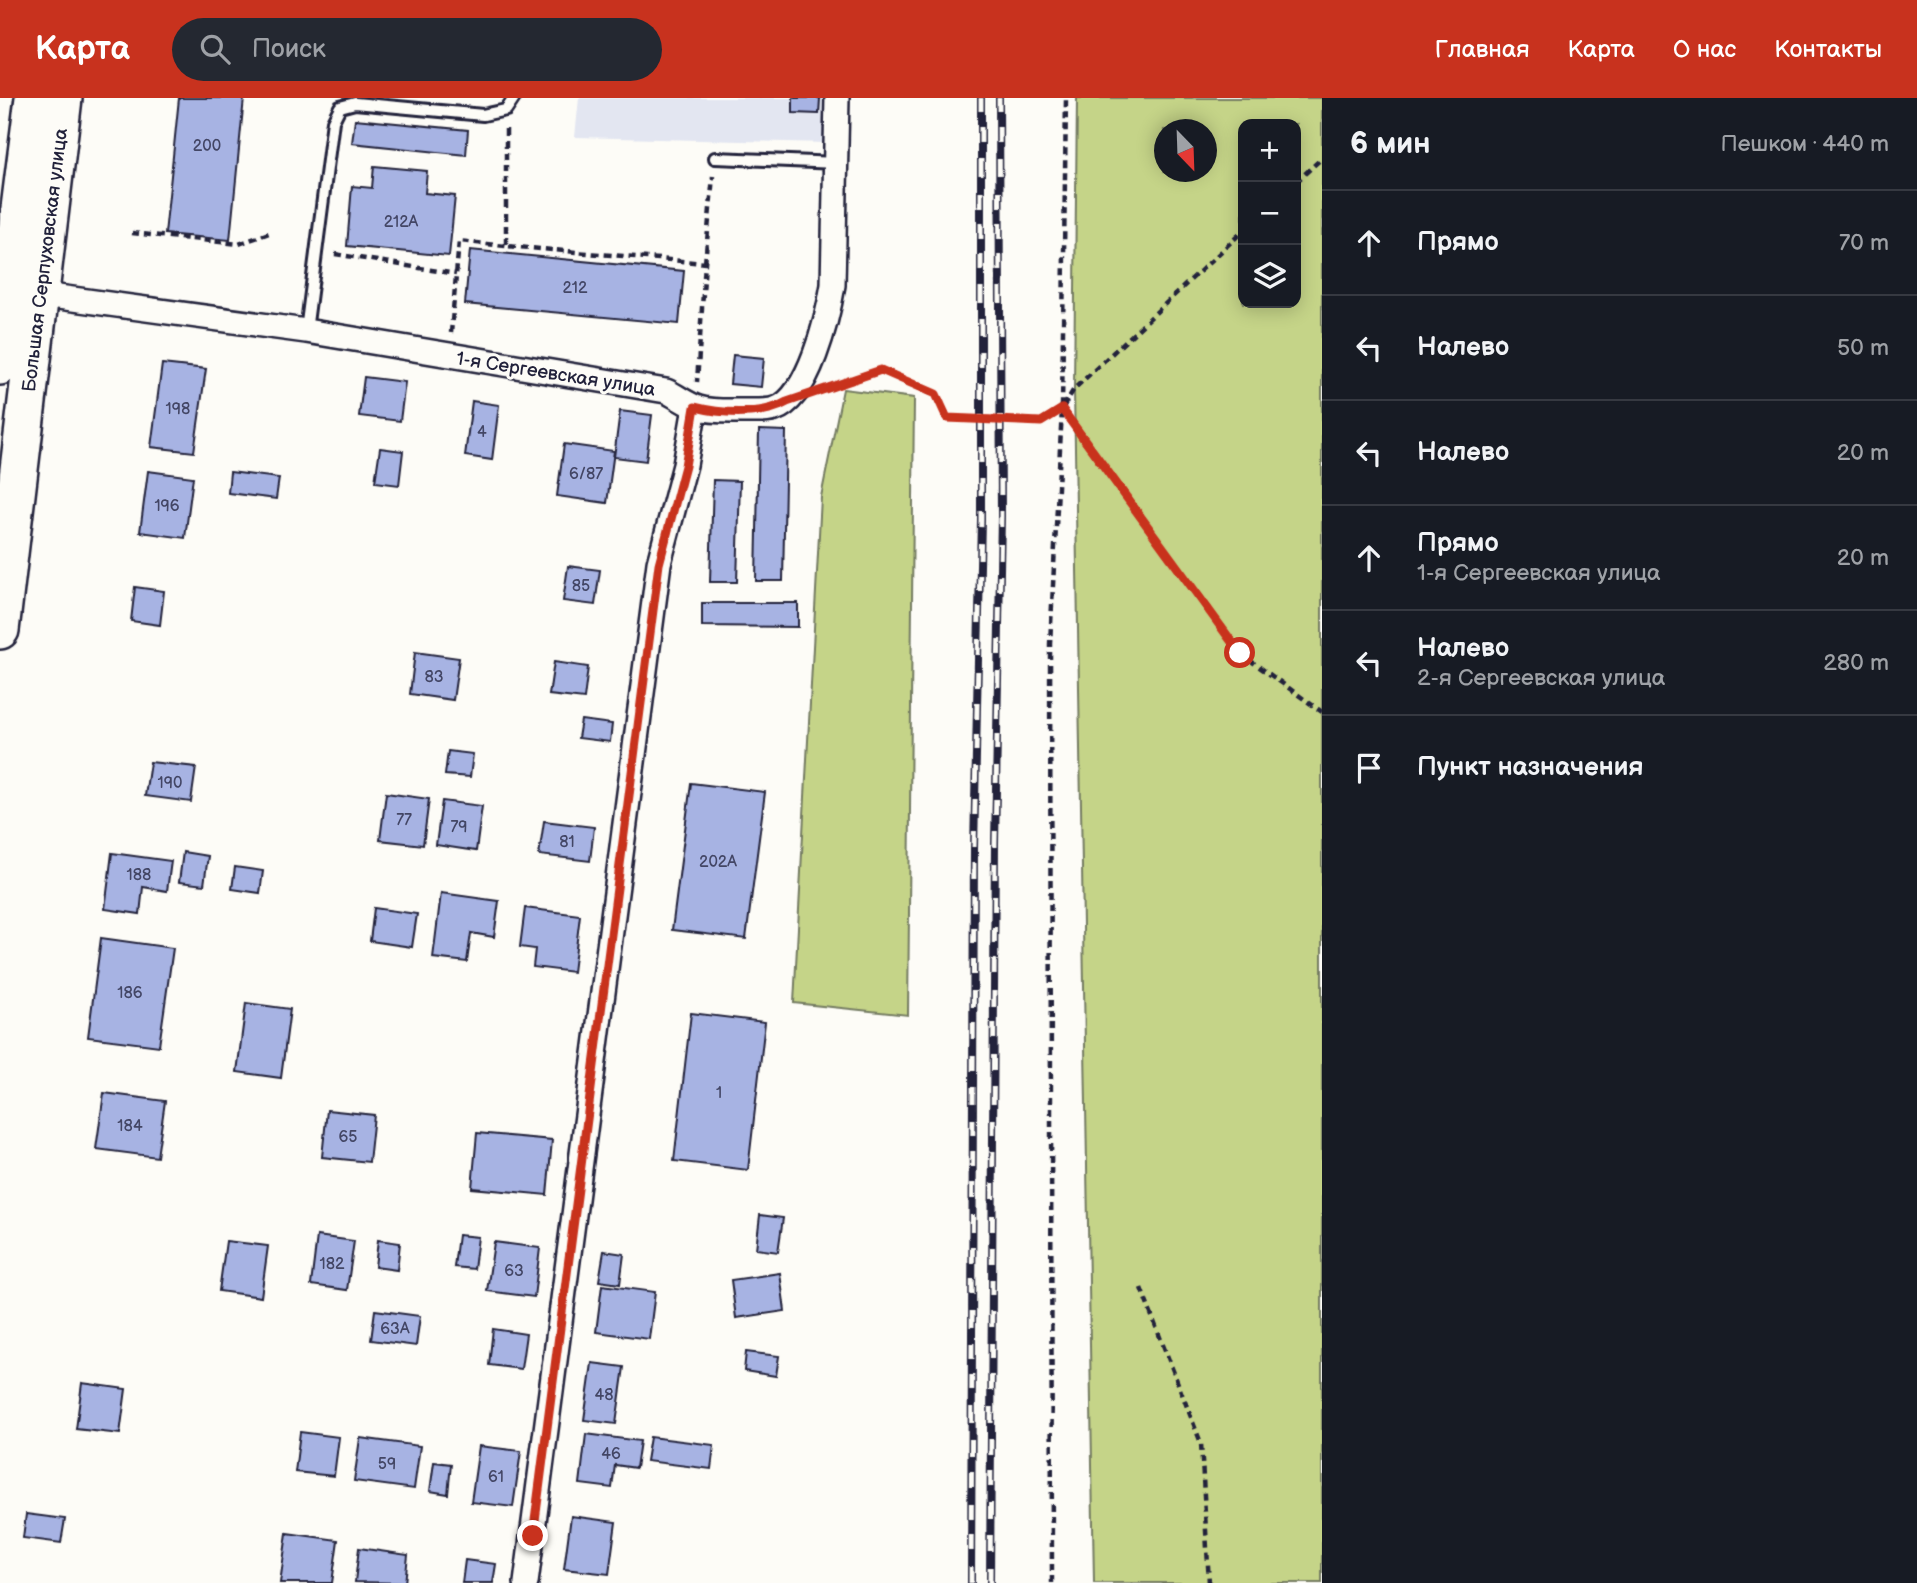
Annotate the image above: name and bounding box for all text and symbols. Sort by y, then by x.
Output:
search box [172,18,662,81]
text: Карта [35,29,130,69]
icon: search [196,30,234,68]
text: Поиск [252,34,326,65]
text: Главная [1435,35,1529,64]
text: Карта [1567,35,1635,64]
text: О нас [1673,35,1736,64]
text: Контакты [1774,35,1882,64]
north arrow [1154,119,1217,182]
map controls [1238,119,1301,308]
button: + [1238,119,1301,182]
text: 6 мин [1350,126,1431,162]
street label: Большая Серпуховская улица [18,127,73,393]
text: Пешком · 440 m [1720,130,1889,158]
house number: 200 [193,137,221,156]
button: − [1238,182,1301,245]
house number: 212А [384,213,419,232]
icon: ahead [1350,224,1388,262]
text: Прямо [1417,227,1499,258]
text: 70 m [1839,229,1889,257]
button: layers [1238,245,1301,308]
house number: 212 [563,279,588,298]
icon: left [1350,329,1388,367]
text: Налево [1417,332,1509,363]
text: 50 m [1837,334,1889,362]
street label: 1-я Сергеевская улица [455,347,657,402]
house number: 198 [166,400,190,419]
house number: 4 [477,423,487,442]
icon: left [1350,434,1388,472]
text: Налево [1417,437,1509,468]
text: 20 m [1837,439,1889,467]
house number: 6/87 [569,465,603,484]
house number: 196 [154,497,180,516]
text: Прямо [1417,528,1499,559]
icon: ahead [1350,539,1388,577]
text: 20 m [1837,544,1889,572]
text: 1-я Сергеевская улица [1417,559,1661,587]
house number: 85 [572,577,590,596]
text: Налево [1417,633,1509,664]
route start [1224,637,1255,668]
icon: left [1350,644,1388,682]
text: 280 m [1823,649,1889,677]
text: 2-я Сергеевская улица [1417,664,1665,692]
house number: 83 [424,668,444,687]
icon: arrive [1350,749,1388,787]
text: Пункт назначения [1417,752,1643,783]
house number: 190 [158,774,182,793]
house number: 77 [396,811,412,830]
house number: 79 [450,818,468,837]
house number: 81 [559,833,575,852]
house number: 202А [699,853,737,872]
house number: 188 [127,866,151,885]
house number: 186 [117,984,143,1003]
house number: 1 [716,1084,722,1103]
house number: 184 [117,1117,143,1136]
house number: 65 [339,1128,357,1147]
house number: 182 [320,1255,345,1274]
house number: 63 [504,1262,524,1281]
house number: 63А [380,1320,410,1339]
house number: 48 [594,1386,614,1405]
house number: 46 [601,1445,621,1464]
house number: 59 [378,1455,396,1474]
house number: 61 [488,1468,504,1487]
route end [517,1520,548,1551]

